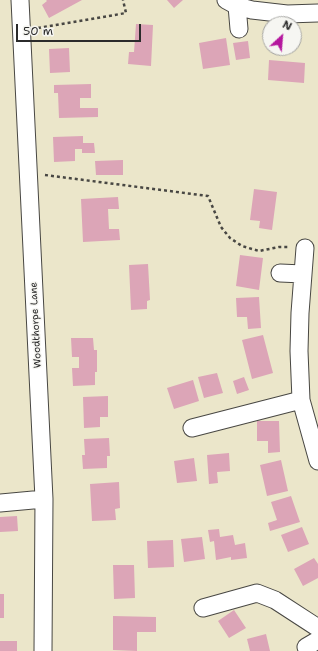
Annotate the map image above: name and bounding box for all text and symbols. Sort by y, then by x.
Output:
scale bar [18,16,143,42]
north arrow [262,16,302,56]
text: N [280,17,294,34]
text: 50 m [23,23,53,39]
street label: Woodthorpe Lane [28,282,44,368]

